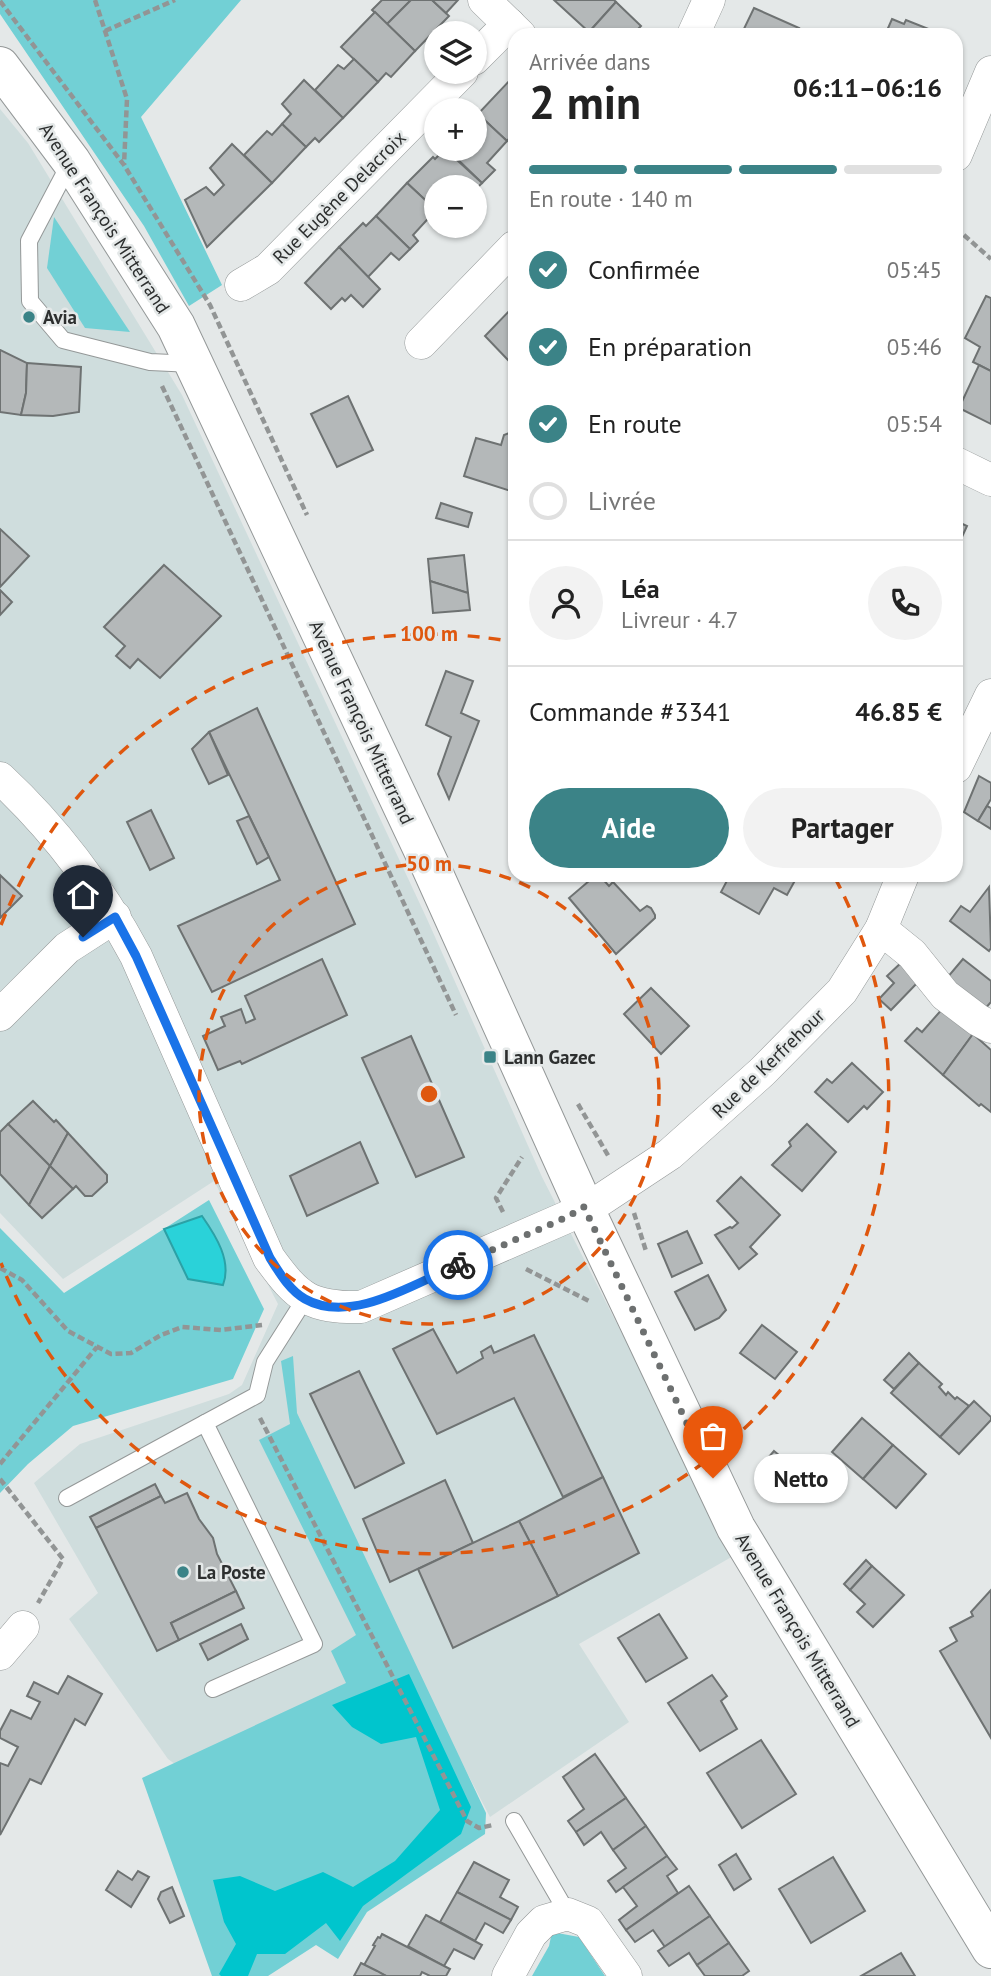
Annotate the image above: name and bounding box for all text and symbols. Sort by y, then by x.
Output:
map controls [424,21,487,238]
button: layers [424,21,487,84]
text: Arrivée dans [529,47,650,76]
text: 06:11–06:16 [793,71,942,104]
text: 2 min [529,72,641,132]
button: + [424,98,487,161]
street label: Avenue François Mitterrand [34,118,176,318]
street label: Rue Eugène Delacroix [267,125,411,269]
button: − [424,175,487,238]
text: En route · 140 m [529,184,693,213]
icon: check [529,251,567,289]
text: Confirmée [588,253,700,286]
text: 05:45 [887,255,942,284]
place label: Avia [43,305,77,329]
marker: Avia [21,309,37,325]
icon: check [529,328,567,366]
text: En préparation [588,330,752,363]
text: 05:46 [887,332,942,361]
icon: check [529,405,567,443]
text: En route [588,407,682,440]
text: 05:54 [887,409,942,438]
text: Livrée [588,484,656,517]
button: person [529,566,603,640]
button: phone [868,566,942,640]
text: Léa [621,572,660,605]
text: Livreur · 4.7 [621,605,738,634]
street label: Avenue François Mitterrand [304,616,420,828]
text: 100 m [400,620,458,647]
text: Commande #3341 [529,695,731,728]
text: 46.85 € [855,695,942,728]
button: Aide [529,788,729,868]
button: Partager [743,788,942,868]
text: 50 m [406,850,452,877]
pin [53,865,113,937]
icon: home [64,876,102,914]
street label: Rue de Kerfrehour [707,1003,830,1123]
place label: Lann Gazec [504,1045,596,1069]
marker: Lann Gazec [482,1049,498,1065]
centre of rings [417,1082,441,1106]
courier [423,1230,493,1300]
icon: bike [439,1246,477,1284]
pin [683,1406,743,1478]
icon: bag [694,1417,732,1455]
callout: Netto [755,1454,850,1502]
text: Netto [774,1464,828,1493]
street label: Avenue François Mitterrand [730,1528,866,1732]
place label: La Poste [197,1560,266,1584]
marker: La Poste [175,1564,191,1580]

